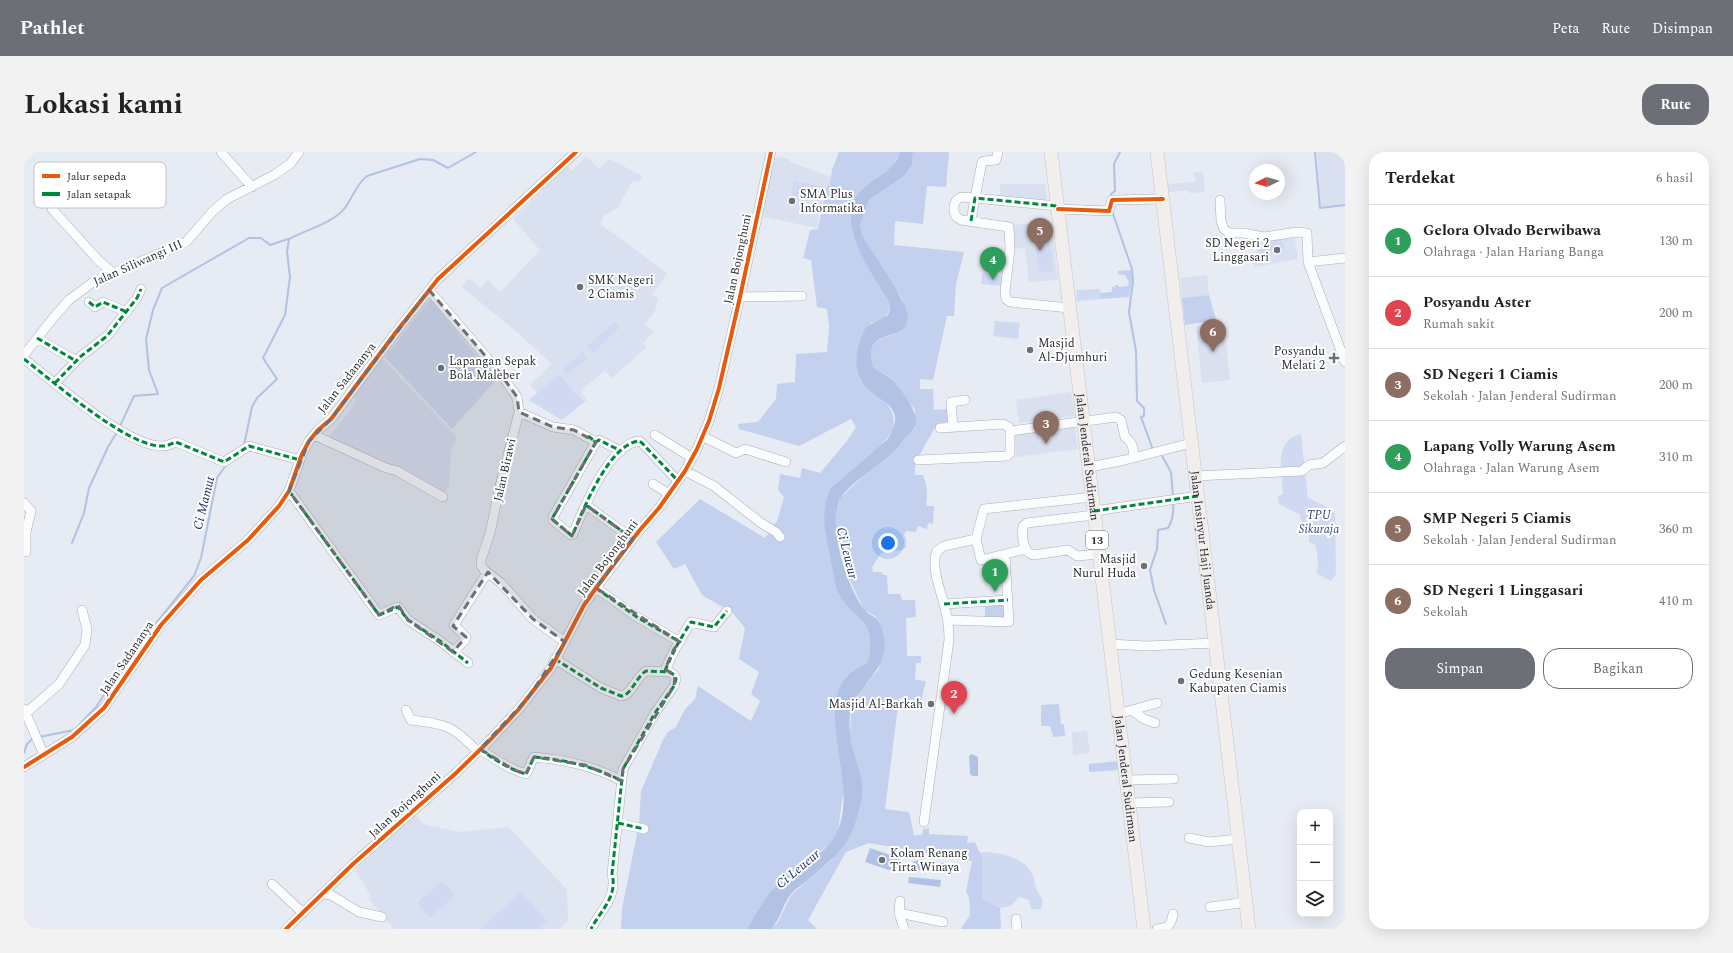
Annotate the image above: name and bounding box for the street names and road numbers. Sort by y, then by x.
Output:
street label: Jalan Bojonghuni [719,212,757,306]
street label: Jalan Siliwangi III [90,235,186,291]
street label: Jalan Sadananya [313,338,381,418]
street label: Jalan Jenderal Sudirman [1070,392,1105,522]
street label: Jalan Birawi [488,436,522,504]
street label: Jalan Insinyur Haji Juanda [1185,470,1221,611]
street label: Jalan Bojonghuni [573,515,643,600]
road number: 13 [1086,531,1108,549]
street label: Jalan Sadananya [95,617,159,699]
street label: Jalan Jenderal Sudirman [1109,714,1143,843]
street label: Jalan Bojonghuni [364,767,446,843]

